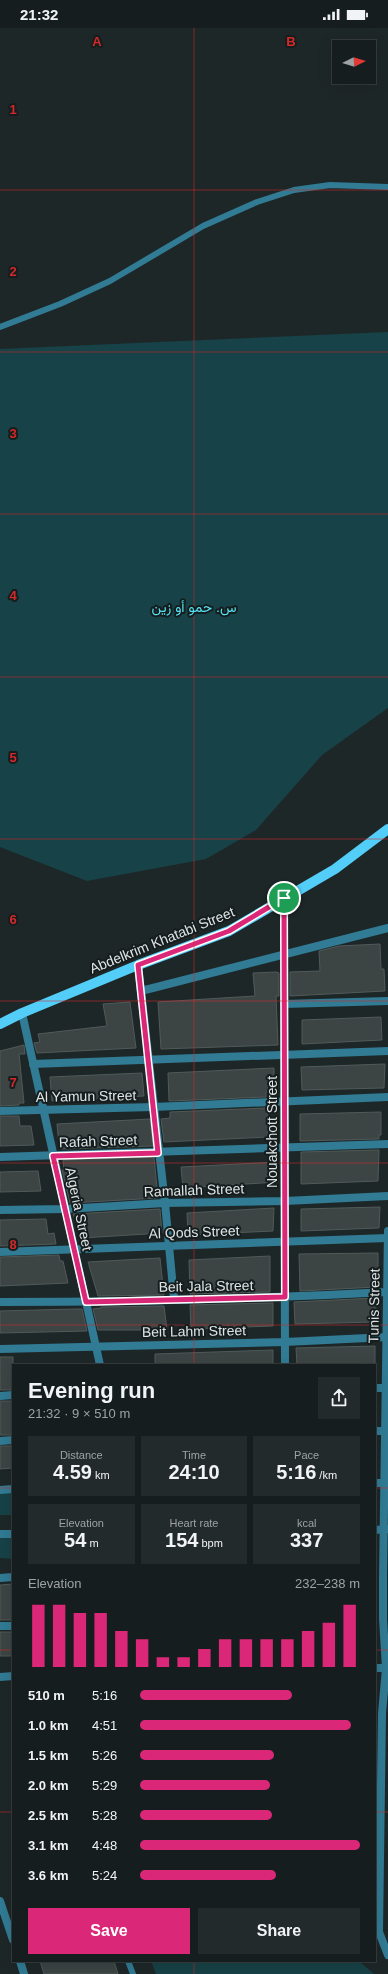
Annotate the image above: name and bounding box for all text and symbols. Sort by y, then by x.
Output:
text: 21:32 [20,6,58,23]
text: A [92,34,102,49]
text: B [286,34,296,49]
north arrow [332,40,376,84]
map controls [332,40,376,84]
text: 1 [9,102,17,117]
text: 2 [9,264,17,279]
text: 3 [9,426,17,441]
text: 4 [9,588,17,603]
park label: س. حمو أو زين [152,599,236,616]
text: 5 [9,750,17,765]
pin [267,881,301,915]
icon: arrive [273,887,295,909]
street label: Abdelkrim Khatabi Street [87,904,237,976]
text: 6 [9,912,17,927]
text: 7 [9,1075,17,1090]
street label: Nouakchott Street [264,1076,280,1188]
street label: Al Yamun Street [36,1087,137,1105]
street label: Rafah Street [58,1132,138,1150]
street label: Algeria Street [62,1166,96,1252]
street label: Ramallah Street [144,1180,245,1200]
street label: Al Qods Street [148,1222,240,1242]
text: 8 [9,1237,17,1252]
street label: Tunis Street [365,1268,383,1344]
street label: Beit Jala Street [158,1277,254,1295]
street label: Beit Lahm Street [142,1322,246,1340]
button: share [318,1377,360,1419]
text: Evening run [28,1378,155,1403]
text: 21:32 · 9 × 510 m [28,1406,130,1421]
text: Distance [60,1449,103,1461]
text: Time [182,1449,206,1461]
text: Pace [294,1449,319,1461]
text: 4.59 [53,1461,92,1483]
text: 24:10 [168,1461,220,1483]
text: 5:16 [276,1461,316,1483]
text: km [92,1469,110,1481]
text: /km [316,1469,337,1481]
text: Elevation [59,1517,104,1529]
text: Heart rate [170,1517,218,1529]
text: kcal [297,1517,316,1529]
text: 54 [64,1529,86,1551]
text: 154 [165,1529,198,1551]
text: 337 [290,1529,323,1551]
text: m [86,1537,99,1549]
text: bpm [198,1537,223,1549]
text: Elevation [28,1576,81,1591]
text: 232–238 m [295,1576,360,1591]
text: 510 m [28,1688,65,1703]
text: 5:16 [92,1688,117,1703]
text: 1.0 km [28,1718,68,1733]
text: 4:51 [92,1718,117,1733]
text: 1.5 km [28,1748,68,1763]
text: 5:26 [92,1748,117,1763]
text: 2.0 km [28,1778,68,1793]
text: 5:29 [92,1778,117,1793]
text: 2.5 km [28,1808,68,1823]
text: 5:28 [92,1808,117,1823]
text: 3.1 km [28,1838,68,1853]
text: 4:48 [92,1838,117,1853]
text: 3.6 km [28,1868,68,1883]
text: 5:24 [92,1868,117,1883]
button: Save [28,1908,190,1954]
button: Share [198,1908,360,1954]

